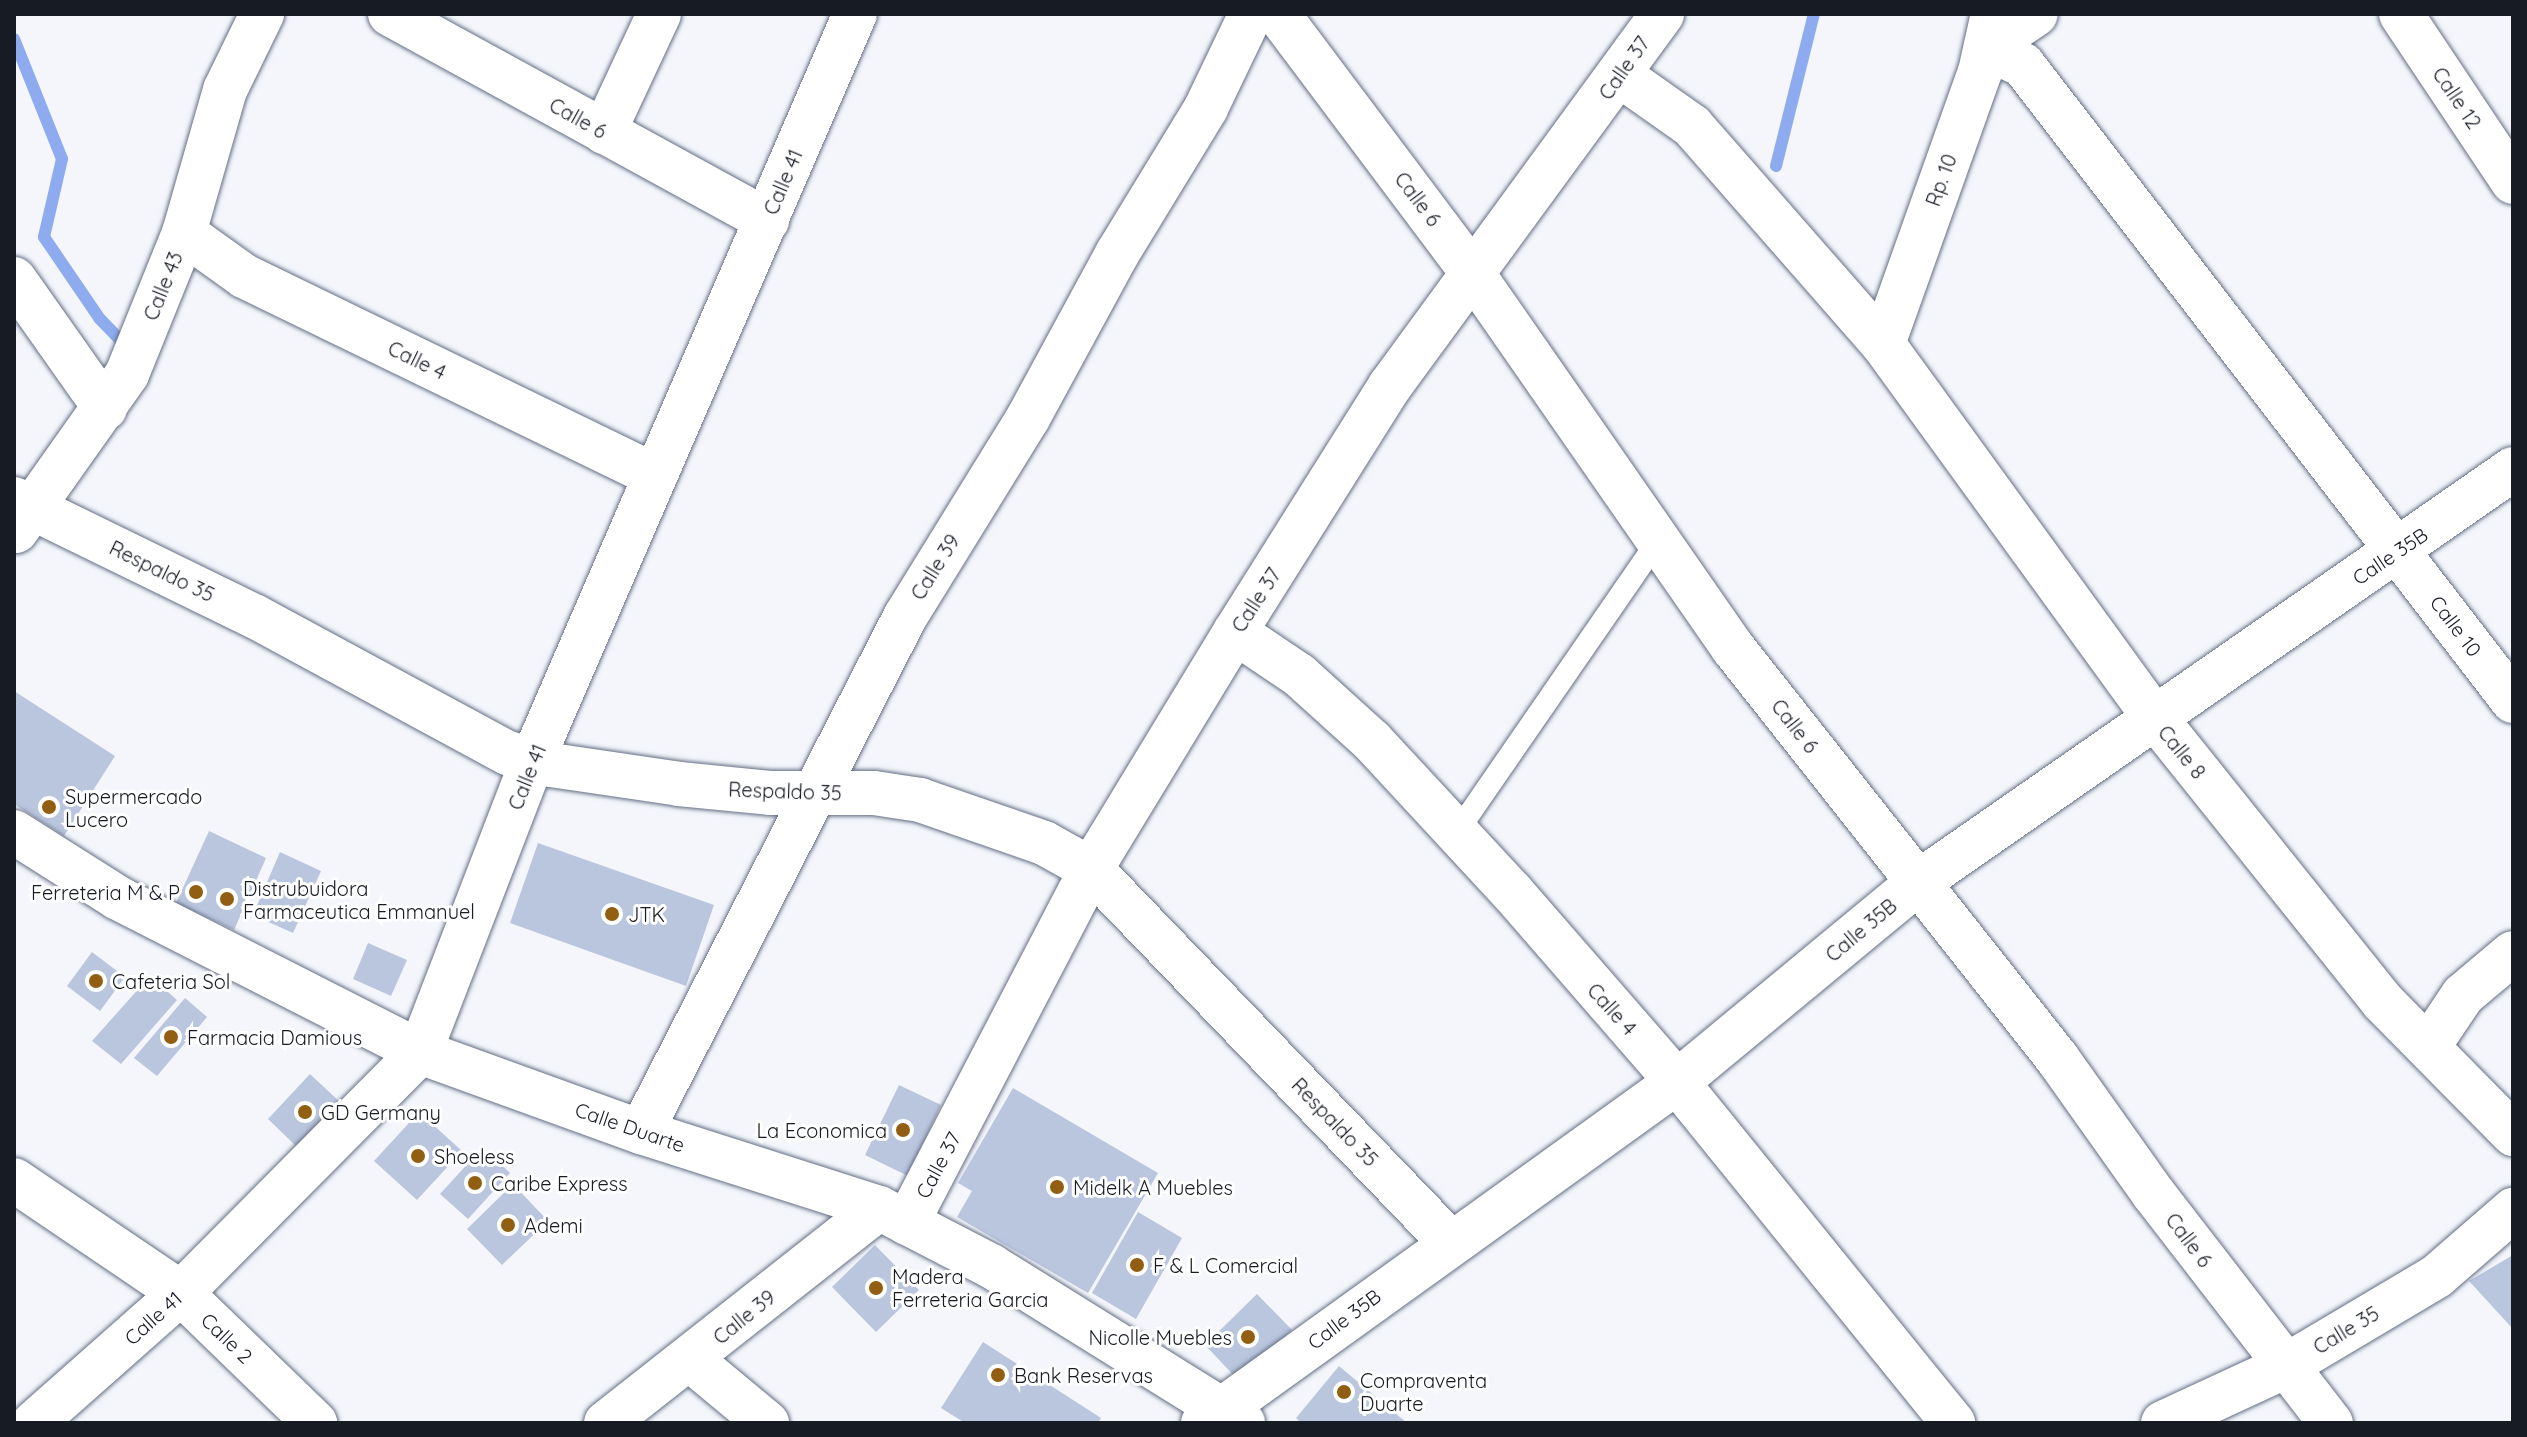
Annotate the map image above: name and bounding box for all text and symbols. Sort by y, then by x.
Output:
street label: Calle 37 [1594,32,1654,104]
street label: Calle 12 [2428,63,2486,133]
street label: Calle 6 [545,93,611,143]
street label: Calle 41 [759,146,807,218]
street label: Rp. 10 [1921,151,1961,209]
street label: Calle 6 [1390,167,1446,231]
street label: Calle 43 [138,248,188,324]
street label: Calle 4 [384,336,450,384]
street label: Calle 35B [2348,522,2432,590]
street label: Calle 39 [906,530,964,604]
street label: Respaldo 35 [106,535,218,607]
street label: Calle 37 [1226,563,1286,637]
street label: Calle 10 [2425,591,2487,661]
street label: Calle 6 [1767,694,1823,758]
street label: Calle 8 [2153,720,2211,784]
street label: Calle 41 [503,741,551,813]
street label: Respaldo 35 [728,777,842,805]
place label: Supermercado Lucero [65,784,202,831]
marker: Supermercado Lucero [40,798,58,816]
place label: Distrubuidora Farmaceutica Emmanuel [243,876,475,923]
place label: Ferreteria M & P [31,880,180,904]
marker: Ferreteria M & P [187,883,205,901]
marker: Distrubuidora Farmaceutica Emmanuel [218,890,236,908]
street label: Calle 35B [1821,893,1901,967]
place label: JTK [628,902,665,926]
marker: JTK [603,905,621,923]
place label: Cafeteria Sol [112,969,230,993]
marker: Cafeteria Sol [87,972,105,990]
street label: Calle 4 [1583,978,1641,1040]
place label: Farmacia Damious [187,1025,362,1049]
marker: Farmacia Damious [162,1028,180,1046]
street label: Respaldo 35 [1287,1073,1383,1171]
street label: Calle Duarte [572,1097,688,1157]
place label: GD Germany [321,1100,441,1124]
marker: GD Germany [296,1103,314,1121]
place label: La Economica [756,1118,887,1142]
marker: La Economica [894,1121,912,1139]
street label: Calle 37 [911,1128,965,1202]
place label: Shoeless [434,1144,514,1168]
marker: Shoeless [409,1147,427,1165]
place label: Caribe Express [491,1171,628,1195]
marker: Caribe Express [466,1174,484,1192]
place label: Midelk A Muebles [1073,1175,1233,1199]
marker: Midelk A Muebles [1048,1178,1066,1196]
street label: Calle 6 [2161,1208,2217,1272]
place label: Ademi [524,1213,583,1237]
marker: Ademi [499,1216,517,1234]
place label: F & L Comercial [1153,1253,1298,1277]
marker: F & L Comercial [1128,1256,1146,1274]
place label: Madera Ferreteria Garcia [892,1264,1048,1311]
marker: Madera Ferreteria Garcia [867,1279,885,1297]
street label: Calle 35B [1303,1284,1385,1354]
street label: Calle 39 [708,1285,780,1349]
street label: Calle 41 [119,1286,187,1350]
street label: Calle 35 [2309,1301,2383,1359]
street label: Calle 2 [196,1308,258,1368]
place label: Nicolle Muebles [1089,1325,1232,1349]
marker: Nicolle Muebles [1239,1328,1257,1346]
place label: Bank Reservas [1014,1363,1153,1387]
marker: Bank Reservas [989,1366,1007,1384]
place label: Compraventa Duarte [1360,1368,1487,1415]
marker: Compraventa Duarte [1335,1383,1353,1401]

